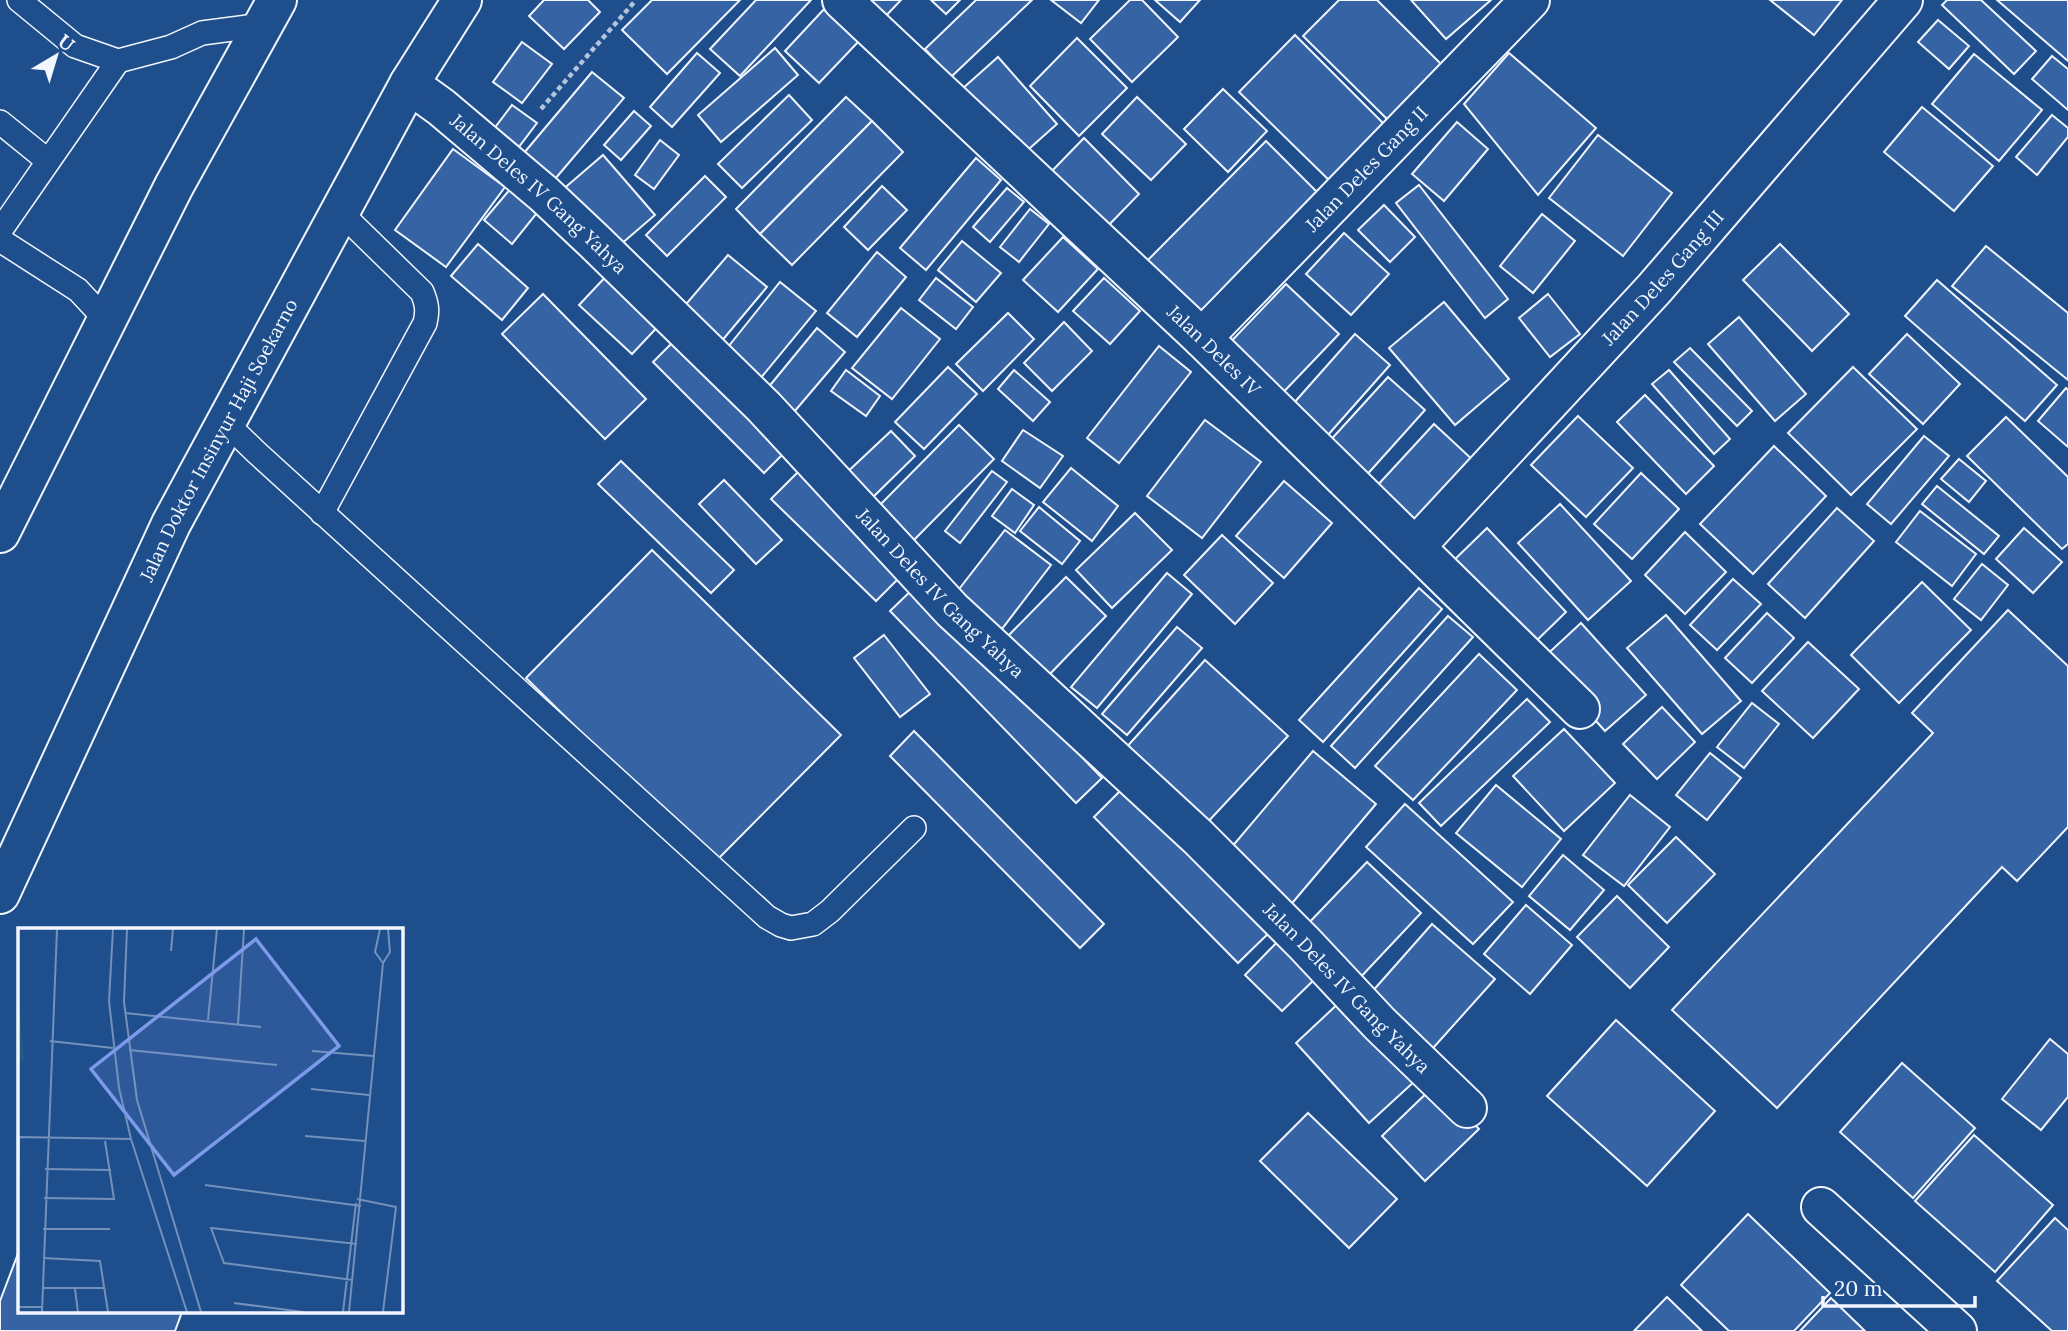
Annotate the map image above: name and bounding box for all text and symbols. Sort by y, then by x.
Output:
north arrow [21,21,91,91]
text: U [53,29,80,57]
street label: Jalan Deles Gang II [1299,101,1433,237]
street label: Jalan Deles IV Gang Yahya [445,108,632,279]
street label: Jalan Deles Gang III [1596,205,1729,351]
street label: Jalan Doktor Insinyur Haji Soekarno [134,294,303,586]
street label: Jalan Deles IV [1162,299,1266,401]
street label: Jalan Deles IV Gang Yahya [851,502,1030,683]
street label: Jalan Deles IV Gang Yahya [1258,897,1436,1078]
inset map [18,928,402,1314]
scale bar [1823,1264,1975,1308]
text: 20 m [1834,1275,1883,1302]

